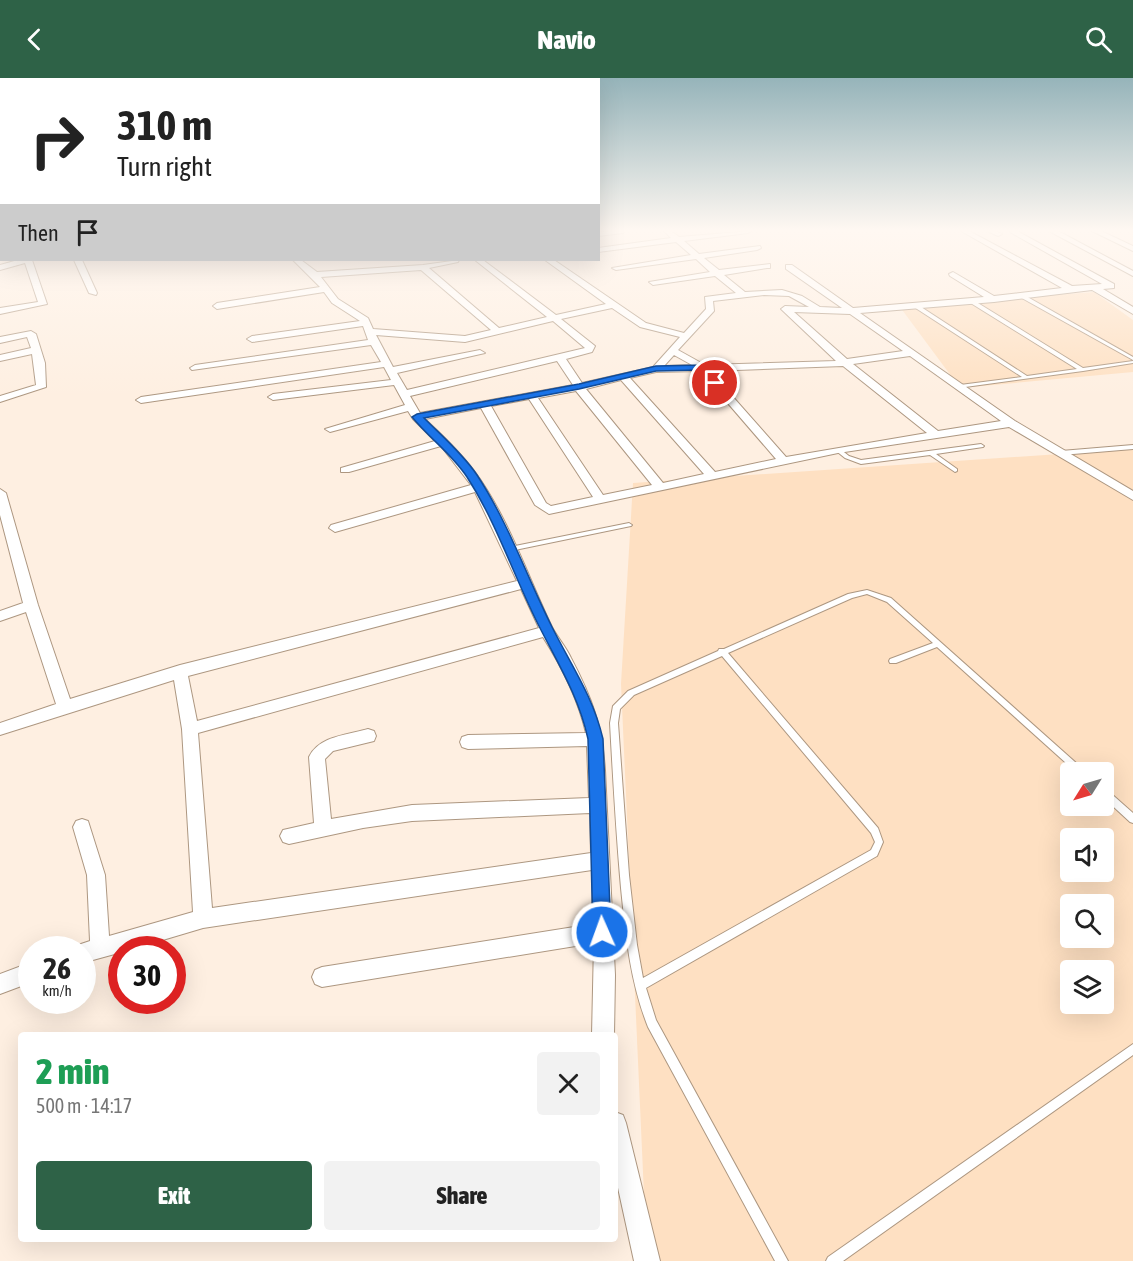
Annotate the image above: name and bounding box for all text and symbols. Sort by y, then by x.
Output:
icon: back [18,23,51,56]
icon: search [1082,23,1115,56]
text: Navio [537,24,596,55]
text: 310 m [117,101,212,149]
icon: right [18,102,96,180]
text: Turn right [117,151,212,182]
icon: arrive [71,216,104,249]
text: Then [18,220,59,246]
pin [689,357,740,408]
icon: arrive [698,366,731,399]
north arrow [1060,762,1114,816]
map controls [1060,762,1114,1014]
button: sound [1060,828,1114,882]
button: search [1060,894,1114,948]
position arrow [570,900,634,964]
speed limit sign: 30 [108,936,186,1014]
text: 26 [43,951,71,985]
button: layers [1060,960,1114,1014]
text: km/h [42,982,72,999]
text: 2 min [36,1050,110,1092]
button: close [537,1052,600,1115]
text: 500 m · 14:17 [36,1094,132,1117]
button: Exit [36,1161,312,1230]
button: Share [324,1161,600,1230]

